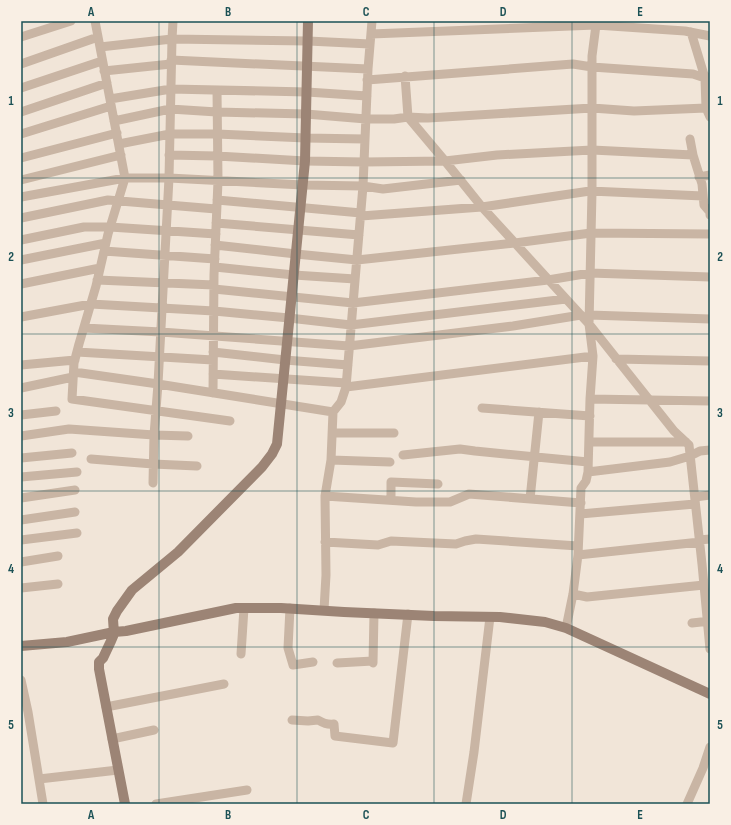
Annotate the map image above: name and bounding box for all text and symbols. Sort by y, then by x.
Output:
text: A [87,4,95,20]
text: B [225,4,231,20]
text: C [363,4,370,20]
text: D [500,4,507,20]
text: E [637,4,643,20]
text: 1 [8,93,14,109]
text: 1 [717,93,723,109]
text: 2 [8,249,14,265]
text: 2 [717,249,723,265]
text: 3 [8,405,14,421]
text: 3 [717,405,723,421]
text: 4 [8,561,14,577]
text: 4 [717,561,723,577]
text: 5 [8,717,14,733]
text: 5 [717,717,723,733]
text: A [87,807,95,823]
text: B [225,807,231,823]
text: C [363,807,370,823]
text: D [500,807,507,823]
text: E [637,807,643,823]

